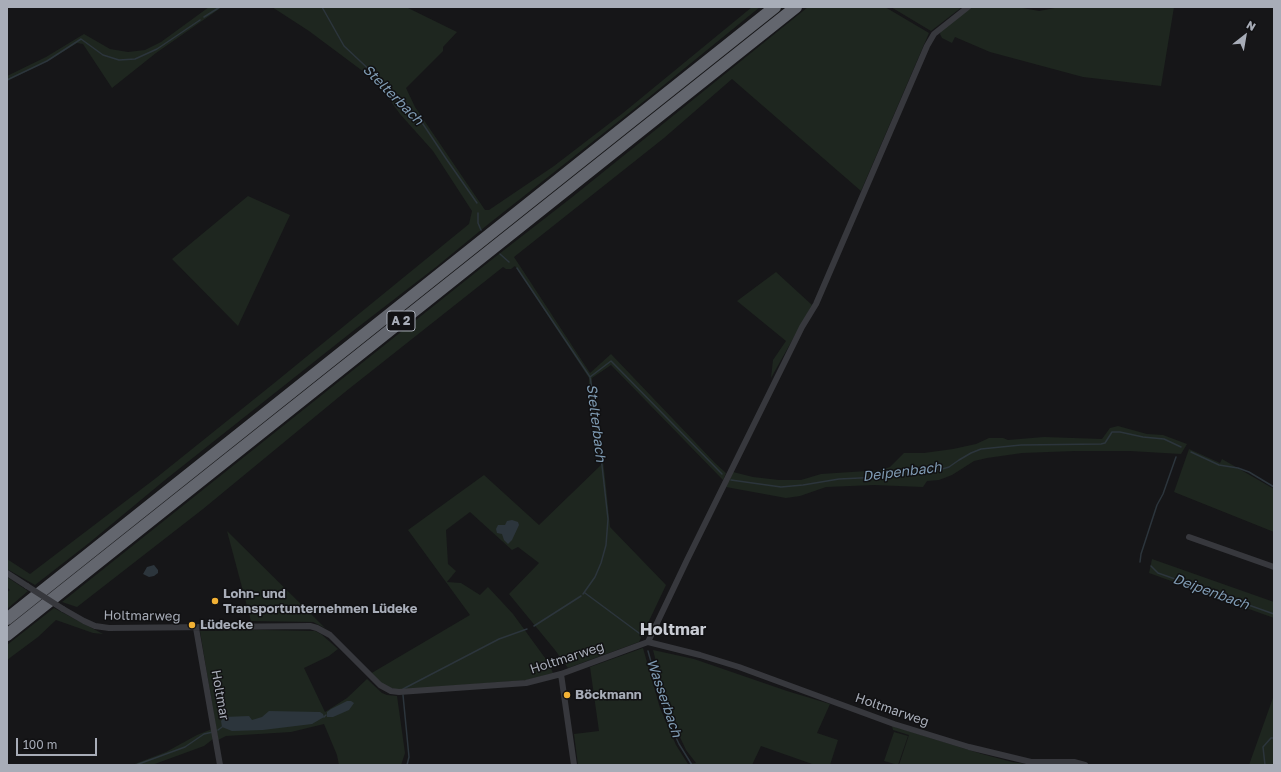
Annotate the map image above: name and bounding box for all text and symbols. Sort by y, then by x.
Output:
north arrow [1225,16,1265,56]
text: N [1245,18,1258,33]
water label: Stelterbach [359,61,427,129]
road number: A 2 [387,311,415,331]
water label: Stelterbach [583,383,609,463]
water label: Deipenbach [861,459,943,485]
water label: Deipenbach [1171,570,1251,614]
place label: Lohn- und Transportunternehmen Lüdeke [223,586,418,617]
marker: Lohn- und Transportunternehmen Lüdeke [210,596,220,606]
street label: Holtmarweg [103,608,181,624]
place label: Lüdecke [200,617,253,633]
marker: Lüdecke [187,620,197,630]
district label: Holtmar [640,620,706,640]
street label: Holtmarweg [528,639,606,677]
water label: Wasserbach [643,657,685,739]
street label: Holtmar [208,669,232,721]
place label: Böckmann [575,687,642,703]
marker: Böckmann [562,690,572,700]
street label: Holtmarweg [853,690,931,730]
scale bar [18,730,99,756]
text: 100 m [23,737,57,752]

